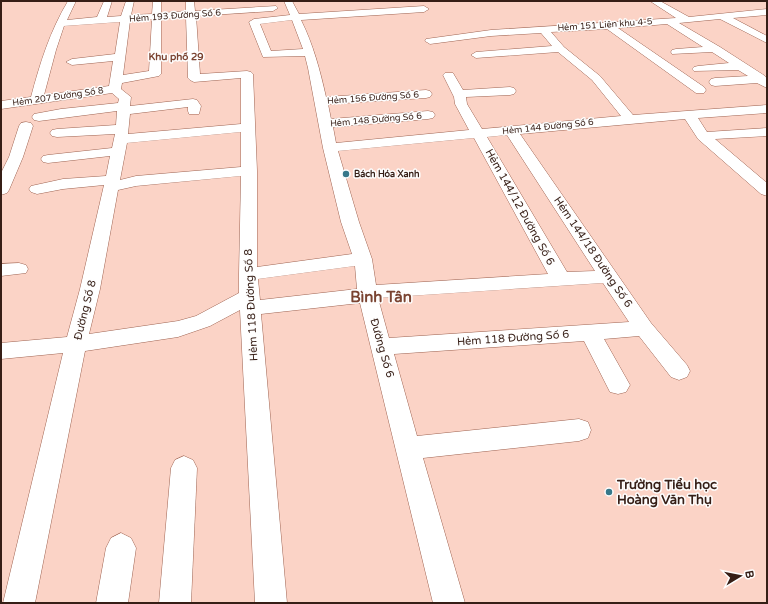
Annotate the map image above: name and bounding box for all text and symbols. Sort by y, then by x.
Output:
street label: Hẻm 193 Đường Số 6 [129,7,222,25]
street label: Hẻm 151 Liên khu 4-5 [557,16,653,34]
district label: Khu phố 29 [148,51,204,63]
street label: Hẻm 207 Đường Số 8 [12,85,105,109]
street label: Hẻm 156 Đường Số 6 [327,89,420,107]
street label: Hẻm 148 Đường Số 6 [330,110,423,129]
street label: Hẻm 144 Đường Số 6 [502,117,595,137]
street label: Hẻm 144/12 Đường Số 6 [483,147,557,268]
marker: Bách Hóa Xanh [341,169,351,179]
place label: Bách Hóa Xanh [354,169,419,180]
street label: Hẻm 144/18 Đường Số 6 [551,194,635,310]
street label: Hẻm 118 Đường Số 8 [242,248,260,361]
street label: Đường Số 8 [71,279,99,341]
district label: Bình Tân [350,288,412,306]
street label: Đường Số 6 [367,317,397,379]
street label: Hẻm 118 Đường Số 6 [456,328,570,348]
place label: Trường Tiểu học Hoàng Văn Thụ [616,477,717,508]
marker: Trường Tiểu học Hoàng Văn Thụ [604,487,614,497]
north arrow [720,556,760,596]
text: B [742,569,756,580]

